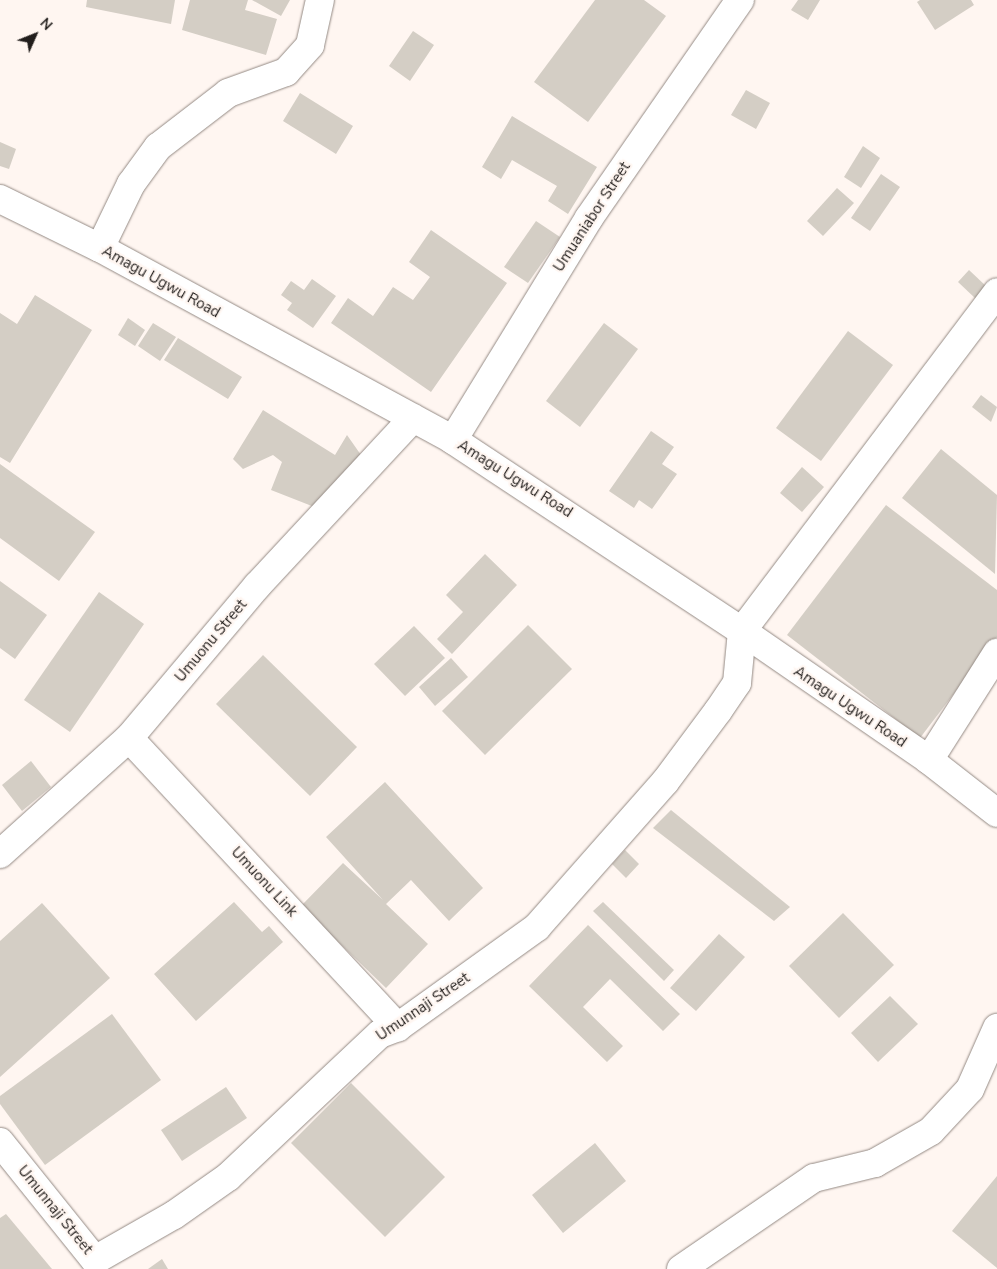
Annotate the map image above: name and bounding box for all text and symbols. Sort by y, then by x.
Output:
north arrow [10,10,60,60]
text: N [36,14,57,35]
street label: Umuaniabor Street [550,159,634,275]
street label: Amagu Ugwu Road [99,242,223,322]
street label: Amagu Ugwu Road [454,436,576,522]
street label: Umuonu Street [171,596,251,686]
street label: Amagu Ugwu Road [790,663,910,751]
street label: Umuonu Link [227,843,301,921]
street label: Umunnaji Street [373,969,473,1045]
street label: Umunnaji Street [14,1162,96,1258]

